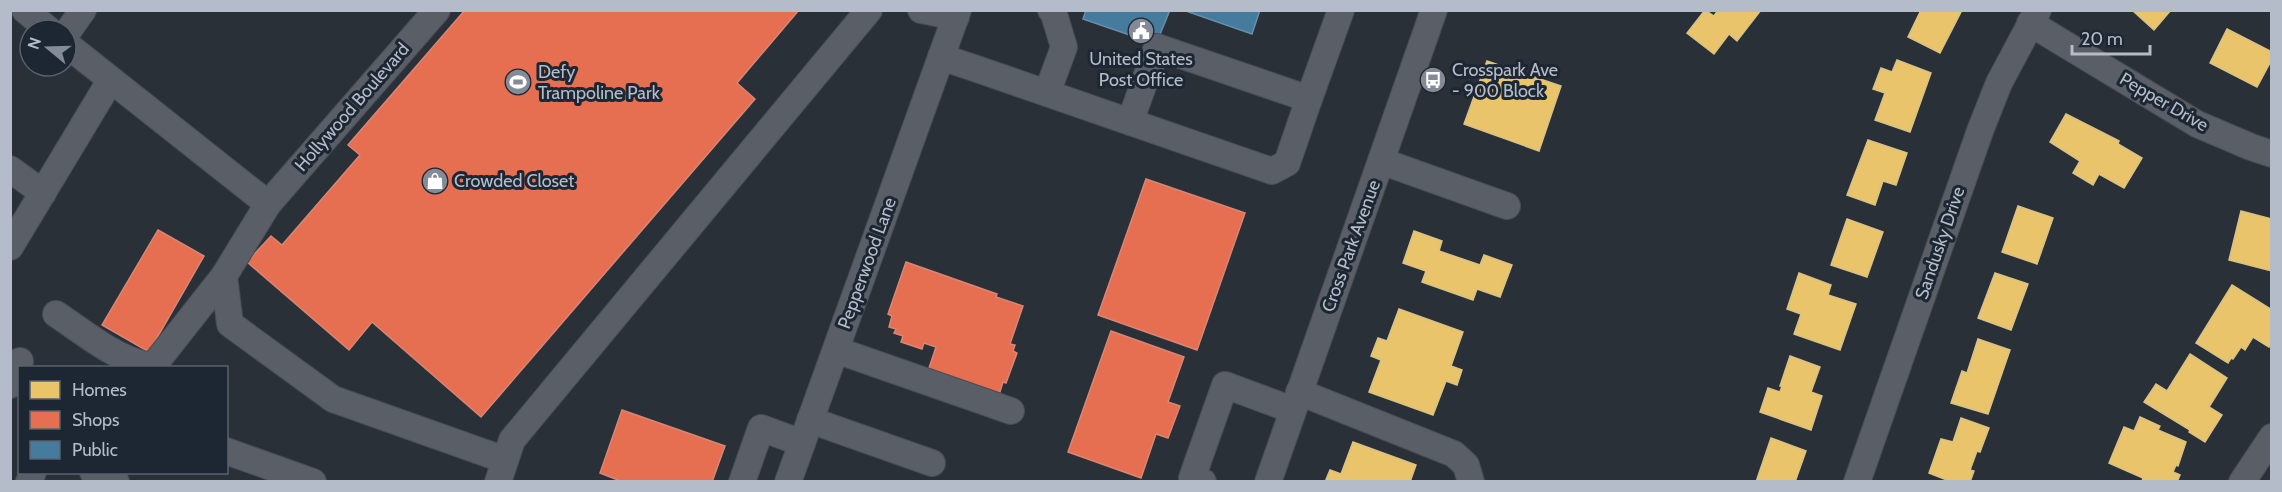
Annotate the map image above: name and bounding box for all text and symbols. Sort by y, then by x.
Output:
public building icon: United States Post Office [1126,16,1156,46]
north arrow [18,18,78,78]
scale bar [2072,18,2150,56]
text: 20 m [2081,28,2123,50]
text: N [23,35,45,52]
street label: Hollywood Boulevard [290,38,414,176]
place label: United States Post Office [1089,48,1193,91]
place label: Crosspark Ave - 900 Block [1452,59,1558,102]
place label: Defy Trampoline Park [538,61,661,104]
bus stop icon: Crosspark Ave - 900 Block [1418,65,1448,95]
sports icon: Defy Trampoline Park [503,67,533,97]
street label: Pepper Drive [2116,68,2212,136]
shop icon: Crowded Closet [420,166,450,196]
place label: Crowded Closet [454,170,574,192]
street label: Cross Park Avenue [1317,177,1385,315]
street label: Sandusky Drive [1910,184,1970,302]
street label: Pepperwood Lane [833,194,901,332]
legend [18,366,228,474]
text: Homes [72,379,127,401]
text: Shops [72,409,120,431]
text: Public [72,439,118,461]

